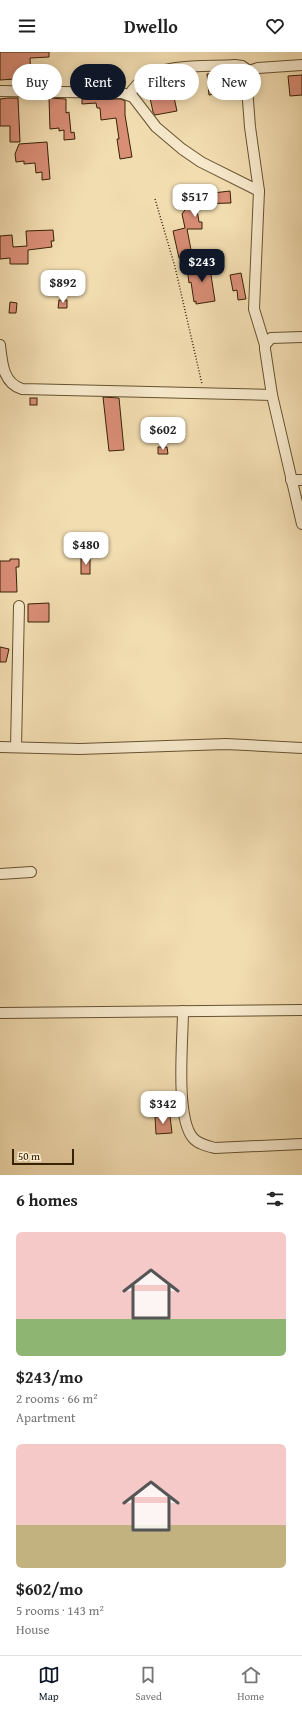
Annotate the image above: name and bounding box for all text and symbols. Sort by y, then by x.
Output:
text: Dwello [124,13,178,40]
icon: menu [16,15,38,37]
icon: heart [264,15,286,37]
chip: Buy [12,64,62,100]
chip: Rent [70,64,126,100]
chip: Filters [134,64,199,100]
chip: New [207,64,261,100]
pin: $517 [171,184,219,218]
text: $517 [182,187,208,206]
pin: $243 [178,249,226,283]
text: $243 [189,252,215,271]
pin: $892 [39,270,87,304]
text: $892 [50,273,76,292]
pin: $602 [139,417,187,451]
text: $602 [150,420,176,439]
pin: $480 [62,532,110,566]
text: $480 [73,535,99,554]
pin: $342 [139,1091,187,1125]
text: $342 [150,1094,176,1113]
scale bar [12,1147,74,1166]
text: 50 m [18,1148,40,1164]
text: 6 homes [16,1187,78,1212]
icon: filters [264,1188,286,1210]
icon: home [115,1258,187,1330]
text: $243/mo [16,1364,83,1389]
text: 2 rooms · 66 m² [16,1389,98,1408]
text: Apartment [16,1408,76,1427]
icon: home [115,1470,187,1542]
text: $602/mo [16,1576,83,1601]
text: 5 rooms · 143 m² [16,1601,104,1620]
text: House [16,1620,50,1639]
tab: Map [38,1664,60,1704]
tab: Saved [135,1664,162,1704]
tab: Home [237,1664,264,1704]

